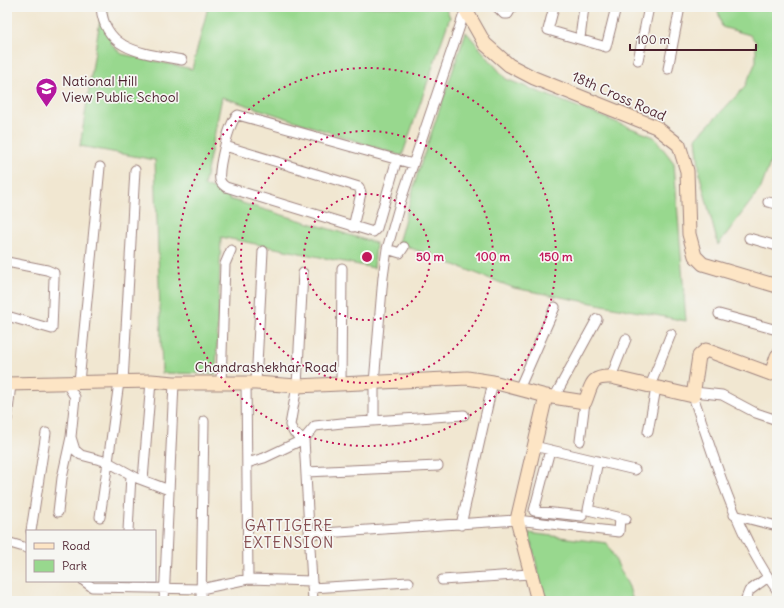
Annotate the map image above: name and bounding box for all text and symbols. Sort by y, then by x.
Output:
scale bar [630,26,756,52]
text: 100 m [636,32,670,47]
street label: 18th Cross Road [569,67,669,125]
place label: National Hill View Public School [62,72,179,106]
school or university icon: National Hill View Public School [33,76,59,109]
text: 50 m [416,249,445,264]
text: 100 m [476,249,510,264]
text: 150 m [540,249,573,264]
centre of rings [360,250,374,264]
street label: Chandrashekhar Road [195,358,337,376]
district label: GATTIGERE EXTENSION [244,516,334,552]
legend [26,530,156,582]
text: Road [62,538,90,553]
text: Park [62,558,87,573]

